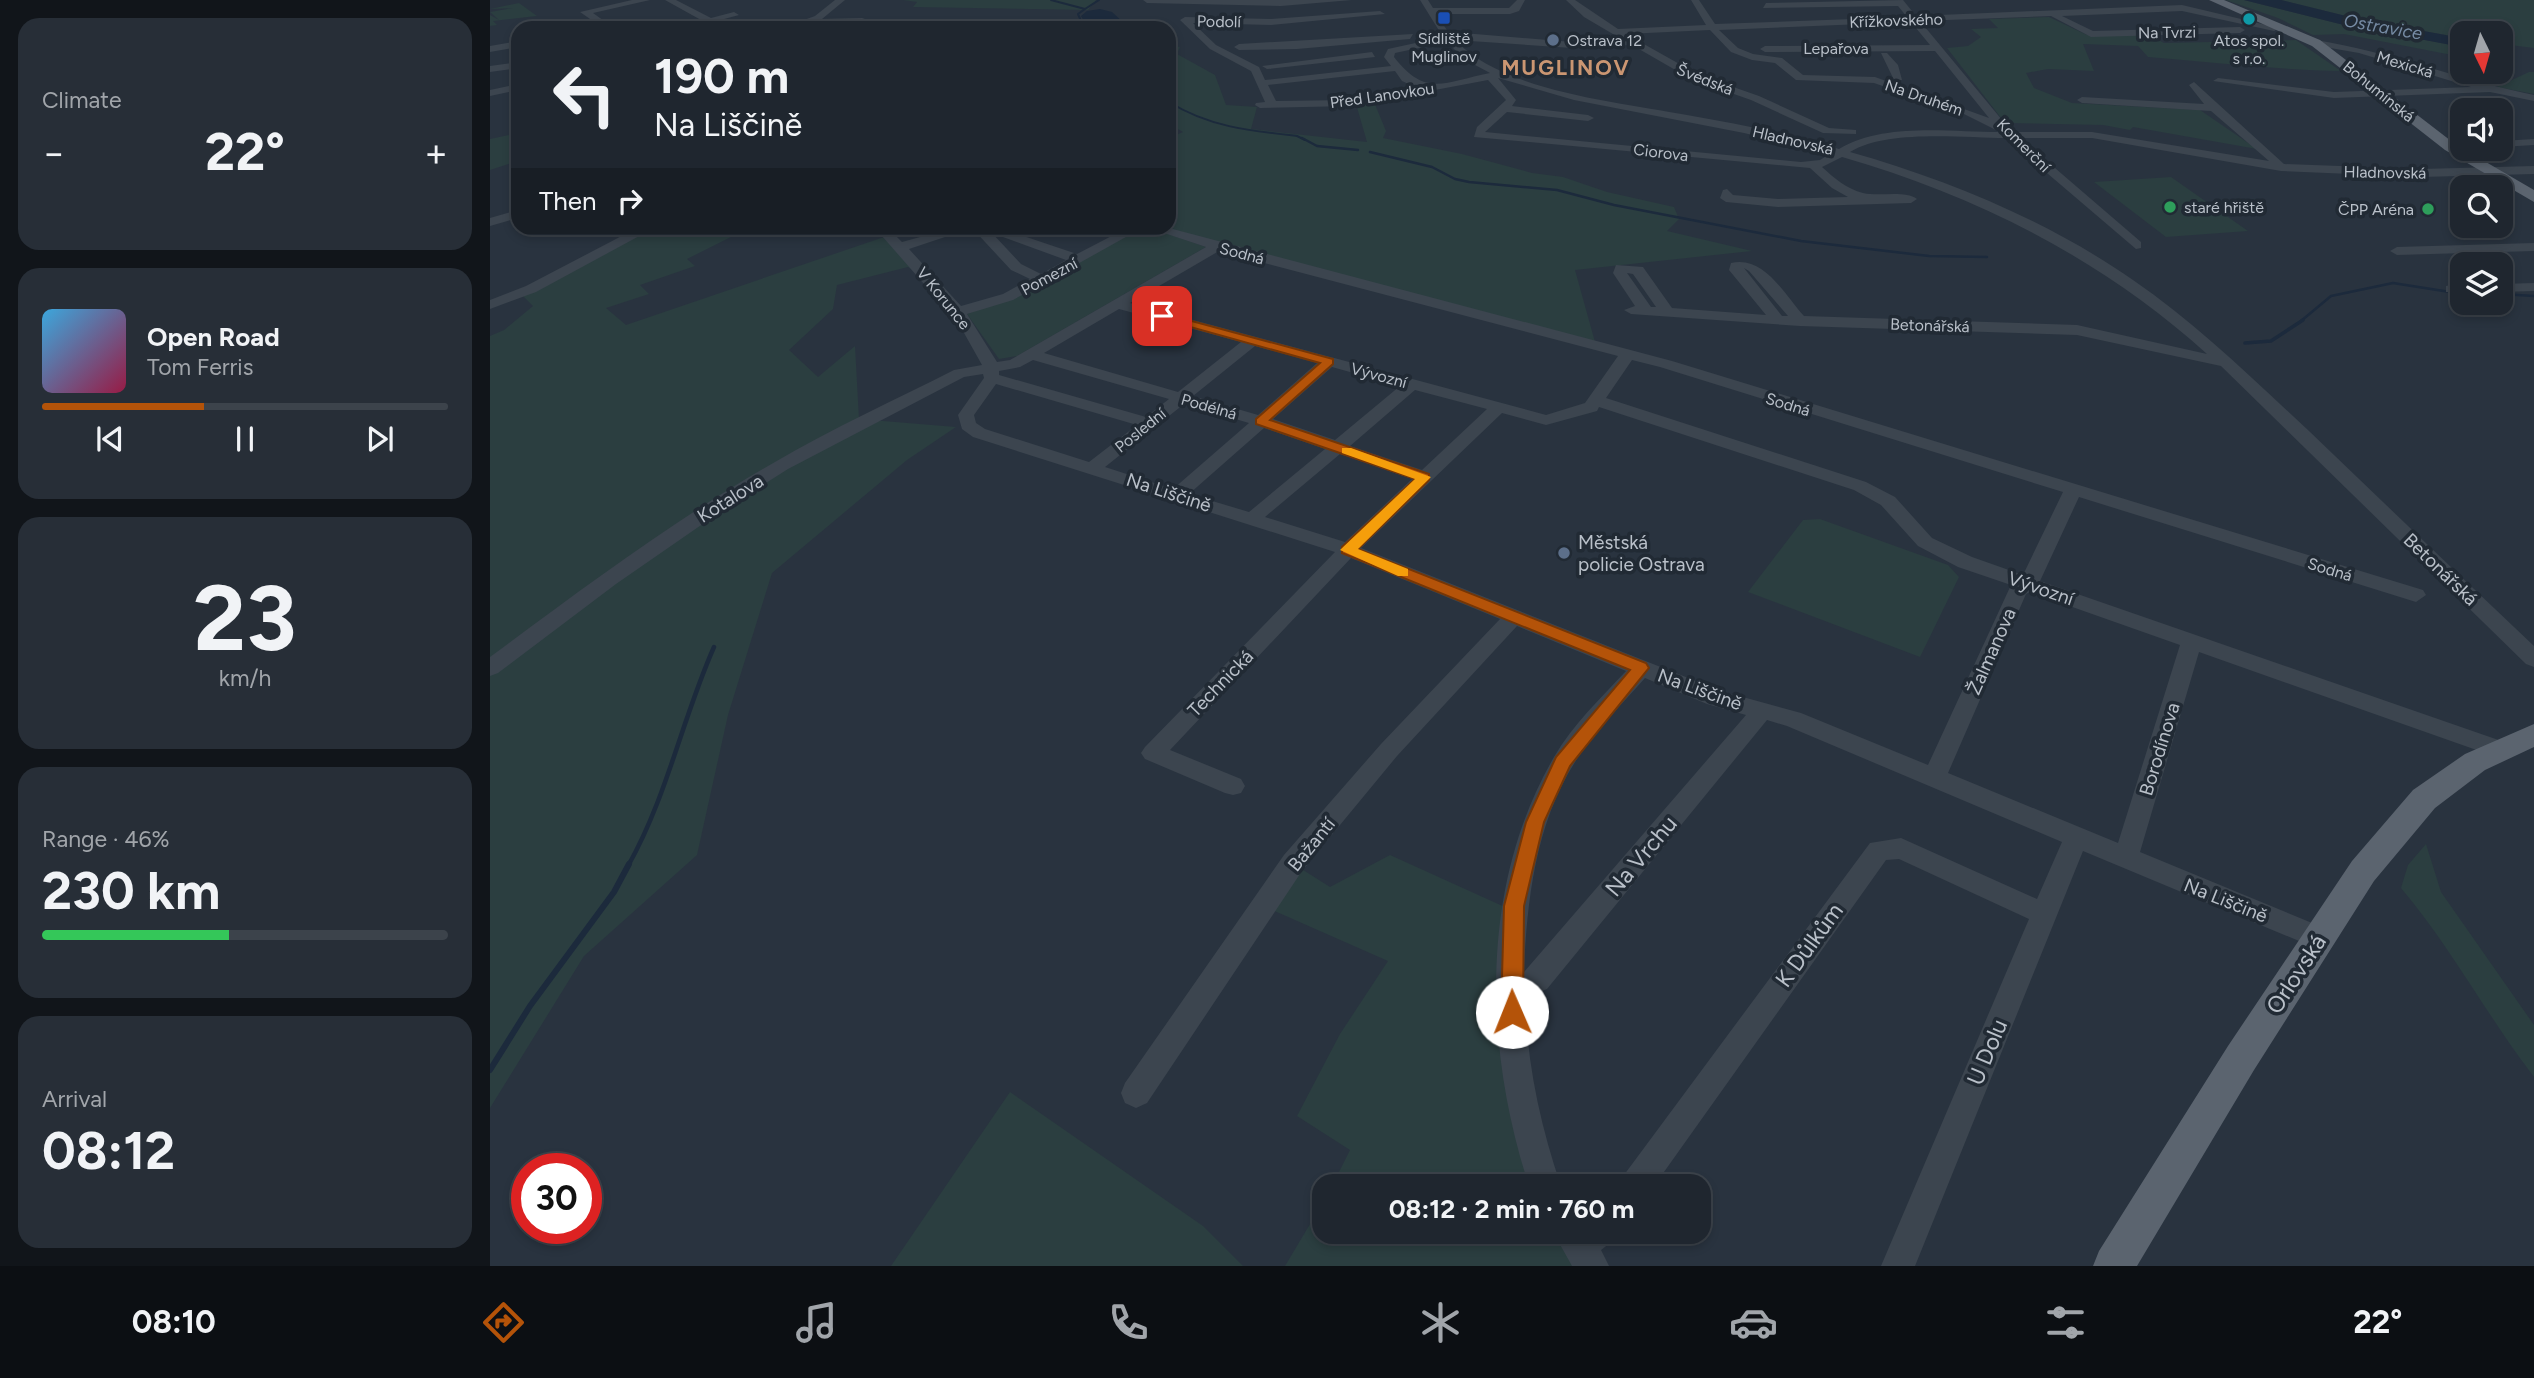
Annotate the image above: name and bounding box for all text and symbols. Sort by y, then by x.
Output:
street label: Křížkovského [1849,9,1943,32]
water label: Ostravice [2342,9,2424,45]
marker: Sídliště Muglinov [1436,10,1452,26]
marker: Atos spol. s r.o. [2241,11,2257,27]
street label: Podolí [1197,12,1243,31]
north arrow [2450,21,2513,84]
map controls [2450,21,2513,315]
street label: Na Tvrzi [2138,22,2196,43]
place label: Sídliště Muglinov [1411,29,1477,66]
place label: Ostrava 12 [1567,31,1642,50]
place label: Atos spol. s r.o. [2214,31,2284,68]
marker: Ostrava 12 [1545,32,1561,48]
street label: Lepařova [1803,39,1869,58]
text: 190 m [654,46,789,105]
street label: Mexická [2374,47,2435,82]
icon: left [539,49,630,140]
district label: MUGLINOV [1501,55,1631,80]
street label: Bohumínská [2339,57,2418,126]
street label: Švédská [1674,60,1736,99]
street label: Na Druhém [1882,75,1965,120]
street label: Před Lanovkou [1329,79,1436,112]
text: Climate [42,86,121,114]
button: sound [2450,98,2513,161]
text: Na Liščině [654,106,802,144]
street label: Komerční [1993,115,2055,177]
text: 22° [205,121,285,183]
street label: Hladnovská [1751,122,1835,159]
text: − [42,130,66,176]
text: + [424,130,448,176]
street label: Ciorova [1632,140,1690,165]
street label: Hladnovská [2344,162,2426,183]
button: search [2450,175,2513,238]
icon: right [611,182,649,220]
text: Then [539,185,597,217]
place label: staré hřiště [2184,198,2264,217]
marker: staré hřiště [2162,199,2178,215]
place label: ČPP Aréna [2338,200,2414,219]
marker: ČPP Aréna [2420,201,2436,217]
street label: Sodná [1217,238,1266,269]
button: layers [2450,252,2513,315]
street label: Pomezní [1018,253,1082,299]
street label: V Korunce [913,263,975,333]
pin [1132,286,1192,346]
icon: arrive [1143,297,1181,335]
street label: Betonářská [1890,315,1970,336]
text: Open Road [147,321,280,353]
text: Tom Ferris [147,353,253,381]
street label: Vývozní [1349,359,1410,392]
street label: Podélná [1179,389,1239,423]
street label: Sodná [1763,389,1812,420]
street label: Poslední [1111,403,1171,457]
icon: previous [91,420,129,458]
icon: pause [226,420,264,458]
icon: next [361,420,399,458]
street label: Na Liščině [1123,468,1214,517]
street label: Kotalova [693,469,768,528]
street label: Betonářská [2399,528,2483,610]
place label: Městská policie Ostrava [1578,531,1705,576]
marker: Městská policie Ostrava [1556,545,1572,561]
street label: Sodná [2305,554,2354,585]
text: 23 [193,564,297,673]
street label: Vývozní [2005,566,2078,611]
street label: Žalmanova [1962,604,2021,698]
street label: Technická [1183,645,1258,722]
text: km/h [219,664,271,692]
street label: Na Liščině [1655,664,1745,715]
street label: Borodínova [2134,700,2185,799]
street label: Na Vrchu [1599,810,1683,902]
street label: Bažantí [1283,812,1341,876]
text: Range · 46% [42,825,170,853]
text: 230 km [42,860,220,922]
street label: Na Liščině [2181,873,2271,928]
street label: K Důlkům [1769,898,1849,992]
street label: Orlovská [2260,929,2332,1019]
position arrow [1475,975,1549,1049]
street label: U Dolu [1961,1015,2013,1089]
text: Arrival [42,1085,107,1113]
text: 08:12 [42,1120,175,1182]
speed limit sign: 30 [511,1153,602,1244]
text: 08:12 · 2 min · 760 m [1389,1193,1634,1225]
icon: directions [479,1298,528,1347]
icon: music [792,1298,841,1347]
icon: phone [1104,1298,1153,1347]
icon: climate [1416,1298,1465,1347]
icon: car [1729,1298,1778,1347]
icon: filters [2041,1298,2090,1347]
text: 08:10 [132,1303,216,1341]
text: 22° [2353,1303,2402,1341]

